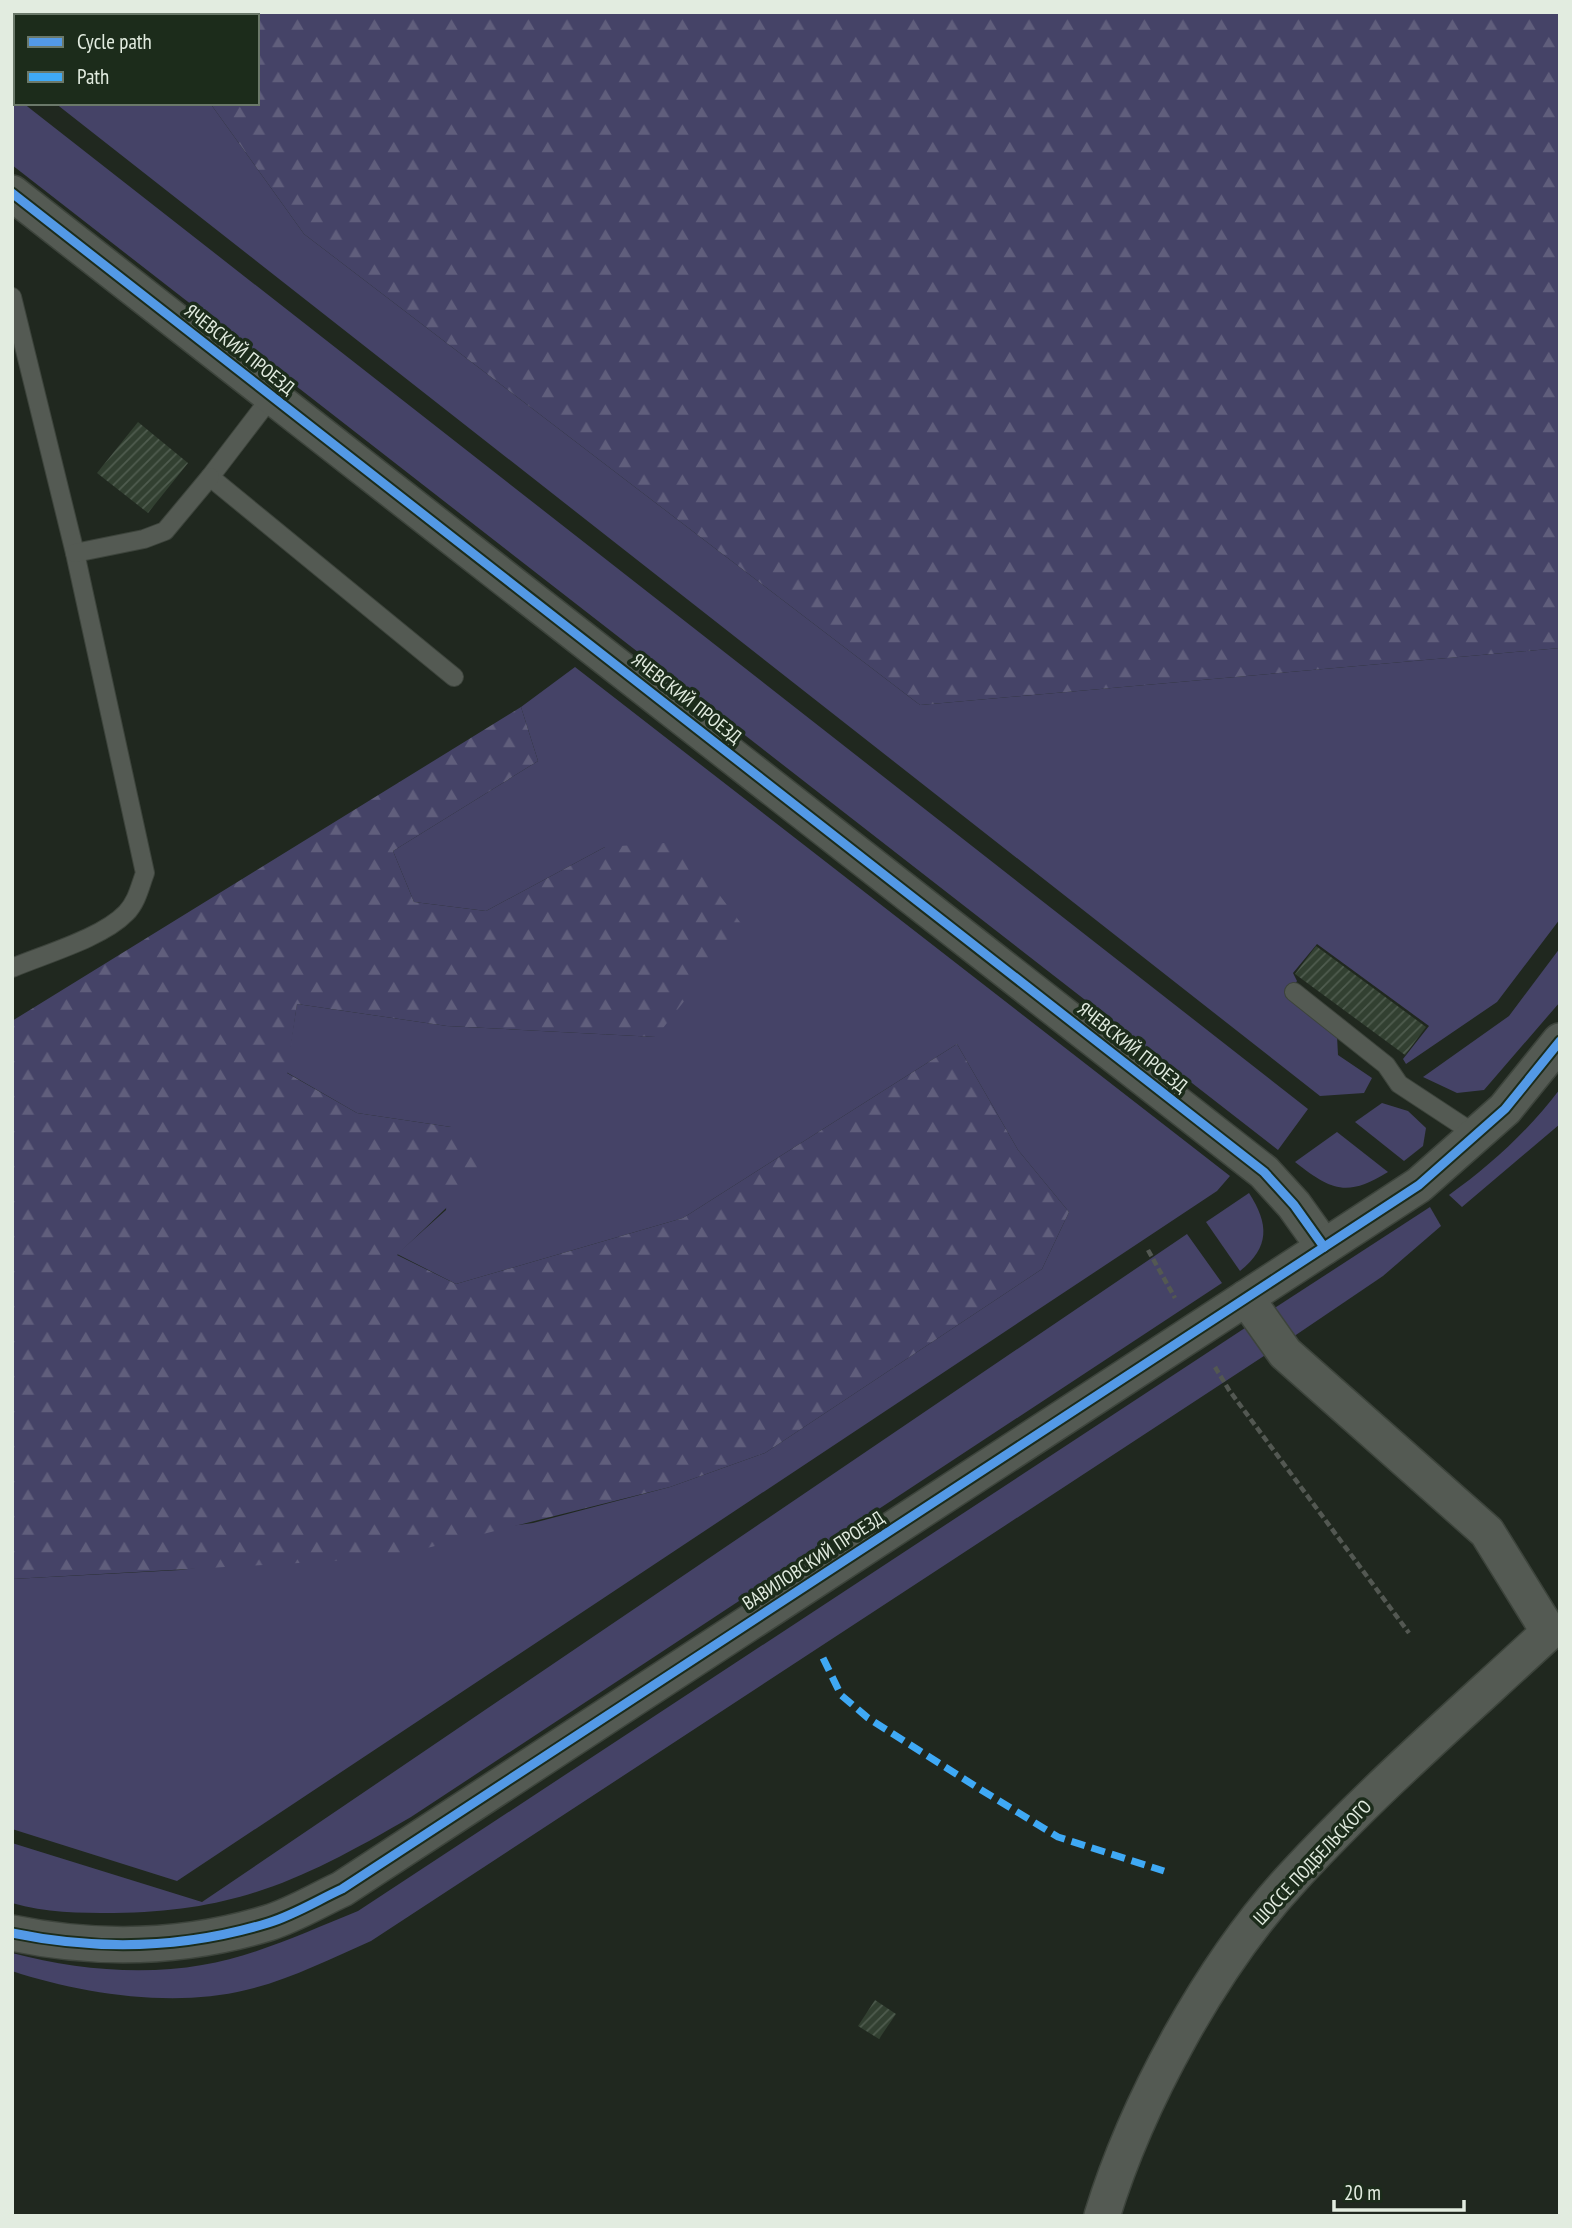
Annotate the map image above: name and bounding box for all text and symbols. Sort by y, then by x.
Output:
legend [14,14,259,105]
text: Cycle path [77,28,152,55]
text: Path [77,63,109,90]
street label: ЯЧЕВСКИЙ ПРОЕЗД [180,299,300,399]
street label: ЯЧЕВСКИЙ ПРОЕЗД [627,648,747,748]
street label: ЯЧЕВСКИЙ ПРОЕЗД [1073,997,1193,1097]
street label: ВАВИЛОВСКИЙ ПРОЕЗД [738,1505,888,1615]
street label: ШОССЕ ПОДБЕЛЬСКОГО [1248,1794,1376,1930]
scale bar [1334,2168,1464,2212]
text: 20 m [1344,2179,1381,2206]

